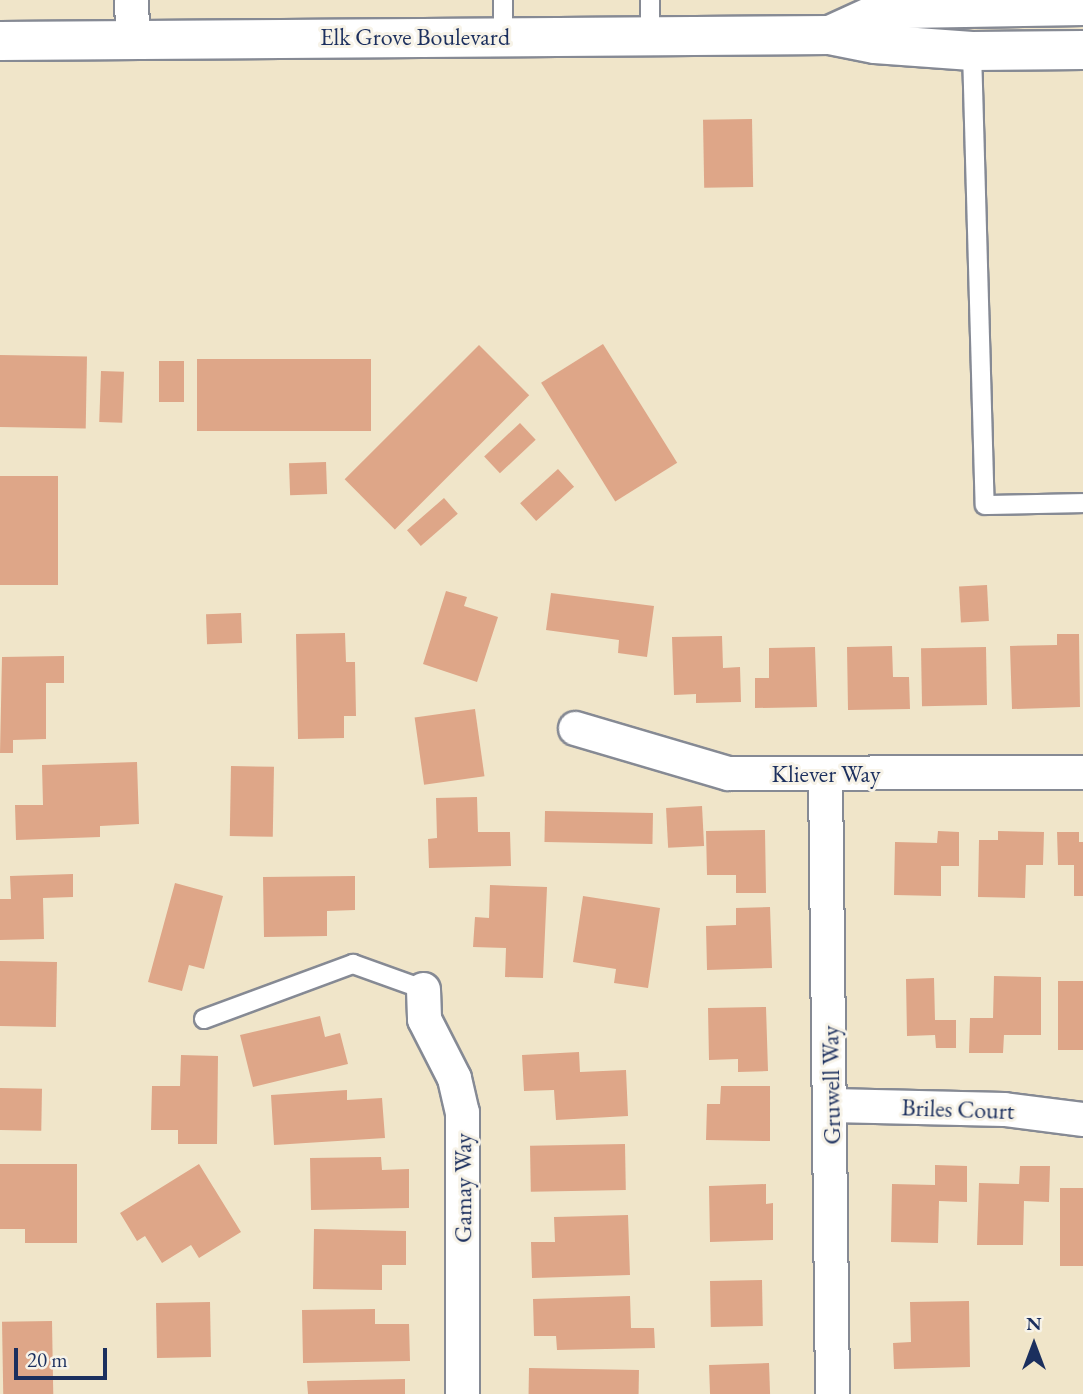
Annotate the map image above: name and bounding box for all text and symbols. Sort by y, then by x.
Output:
street label: Elk Grove Boulevard [320,23,510,51]
street label: Kliever Way [772,760,880,788]
street label: Gruwell Way [816,1025,846,1145]
street label: Briles Court [901,1093,1015,1125]
street label: Gamay Way [449,1133,477,1243]
north arrow [999,1310,1069,1380]
text: N [1026,1311,1042,1336]
scale bar [18,1334,110,1378]
text: 20 m [27,1346,68,1373]

